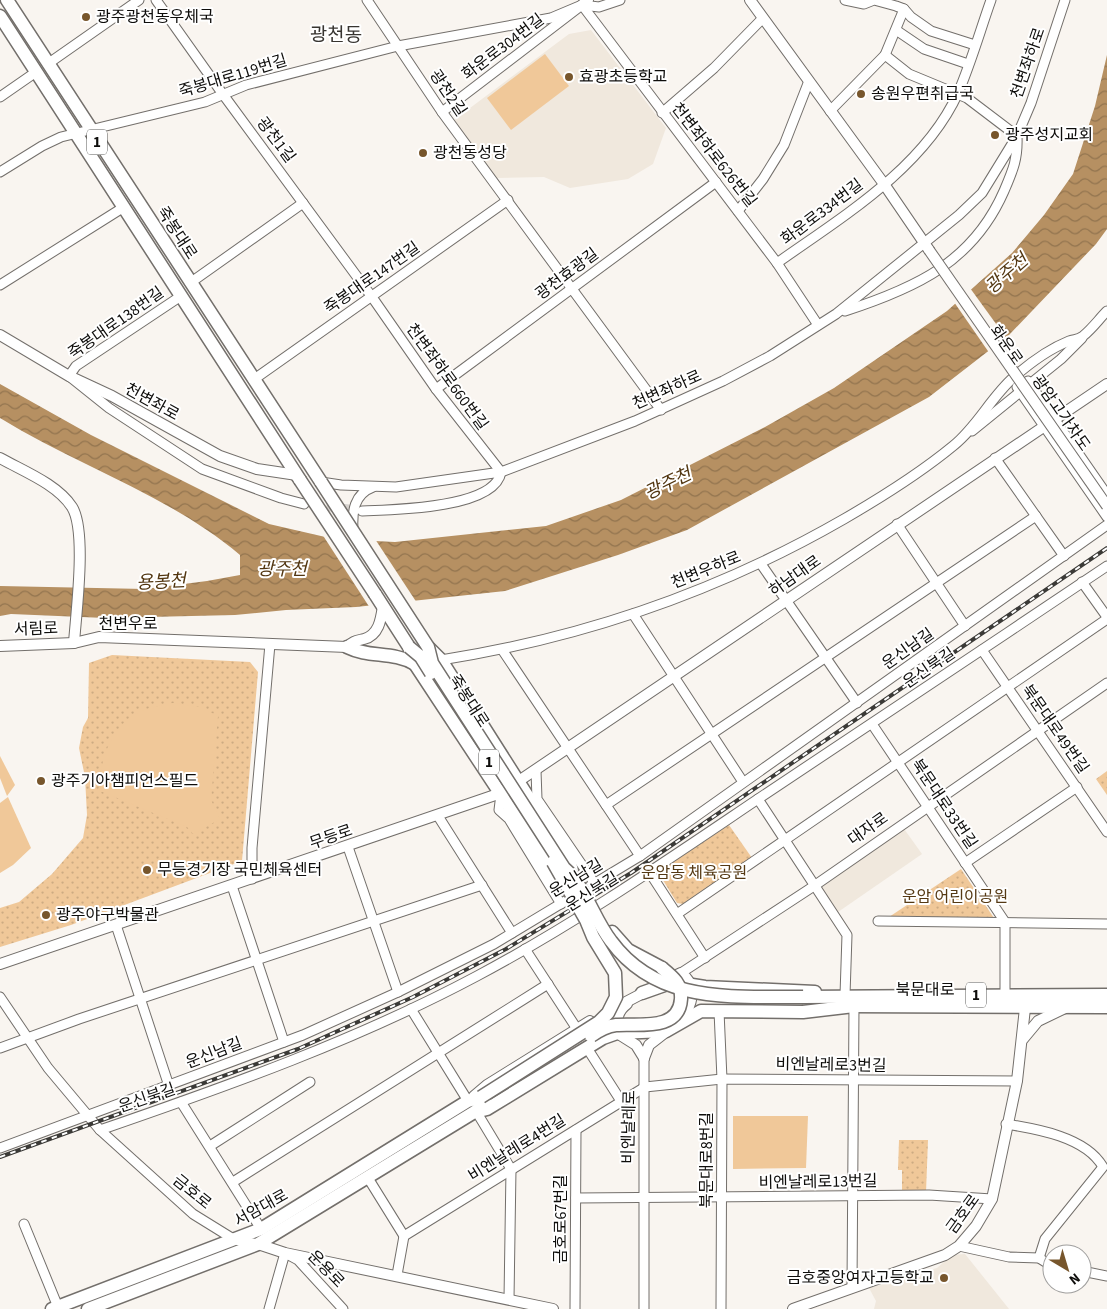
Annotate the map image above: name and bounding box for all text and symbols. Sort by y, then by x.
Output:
place label: 광주광천동우체국 [96,6,214,28]
street label: 화운로304번길 [457,9,549,85]
marker: 광주광천동우체국 [80,11,92,23]
district label: 광천동 [310,22,362,49]
street label: 천변좌하로 [1006,24,1050,101]
street label: 죽봉대로119번길 [176,49,290,103]
street label: 광천2길 [424,65,472,121]
place label: 효광초등학교 [579,66,667,88]
marker: 효광초등학교 [563,71,575,83]
place label: 송원우편취급국 [871,83,974,105]
marker: 송원우편취급국 [855,88,867,100]
street label: 천변좌하로626번길 [666,98,762,212]
street label: 광천1길 [252,113,300,167]
place label: 광주성지교회 [1005,124,1093,146]
marker: 광주성지교회 [989,129,1001,141]
road number: 1 [87,130,107,154]
place label: 광천동성당 [433,142,507,164]
marker: 광천동성당 [417,147,429,159]
street label: 화운로334번길 [776,174,868,250]
street label: 죽봉대로 [152,202,202,264]
street label: 죽봉대로147번길 [320,237,424,319]
street label: 광천효광길 [531,243,603,305]
water label: 광주천 [980,247,1036,300]
street label: 죽봉대로138번길 [64,282,168,364]
street label: 천변좌하로660번길 [401,319,493,435]
street label: 화운로 [984,321,1028,370]
street label: 천변좌하로 [629,365,705,415]
street label: 광암고가차도 [1027,371,1095,456]
street label: 천변좌로 [121,378,183,426]
water label: 광주천 [640,461,698,506]
street label: 천변우하로 [668,546,744,594]
street label: 하남대로 [765,550,826,602]
water label: 광주천 [257,557,309,582]
water label: 용봉천 [136,568,189,596]
street label: 천변우로 [99,613,158,635]
street label: 서림로 [14,617,59,641]
street label: 운신남길 [878,623,938,675]
street label: 운신북길 [898,642,960,694]
street label: 죽봉대로 [444,670,494,732]
street label: 북문대로49번길 [1016,680,1094,778]
road number: 1 [479,750,499,774]
street label: 북문대로33번길 [906,755,982,853]
place label: 광주기아챔피언스필드 [51,770,198,792]
marker: 광주기아챔피언스필드 [35,775,47,787]
street label: 대자로 [844,807,893,851]
street label: 무등로 [307,819,356,855]
street label: 운신남길 [545,853,607,903]
place label: 무등경기장 국민체육센터 [157,859,322,881]
park label: 운암동 체육공원 [641,862,747,884]
marker: 무등경기장 국민체육센터 [141,864,153,876]
street label: 운신북길 [561,867,623,917]
park label: 운암 어린이공원 [902,886,1008,908]
place label: 광주야구박물관 [56,904,159,926]
marker: 광주야구박물관 [40,909,52,921]
street label: 북문대로 [896,979,955,1001]
road number: 1 [966,982,986,1008]
street label: 운신남길 [183,1032,245,1074]
street label: 비엔날레로3번길 [775,1053,887,1077]
street label: 운신북길 [116,1078,178,1118]
street label: 비엔날레로 [617,1090,641,1164]
street label: 비엔날레로4번길 [464,1109,570,1187]
street label: 북문대로8번길 [696,1112,718,1208]
street label: 금호로 [168,1170,216,1215]
street label: 비엔날레로13번길 [758,1170,878,1194]
street label: 금호로67번길 [550,1174,572,1264]
street label: 서암대로 [230,1184,292,1232]
street label: 금호로 [941,1189,985,1238]
north arrow [1042,1244,1092,1294]
street label: 운용로 [303,1245,349,1293]
place label: 금호중앙여자고등학교 [787,1267,934,1289]
text: N [1065,1268,1084,1289]
marker: 금호중앙여자고등학교 [938,1272,950,1284]

